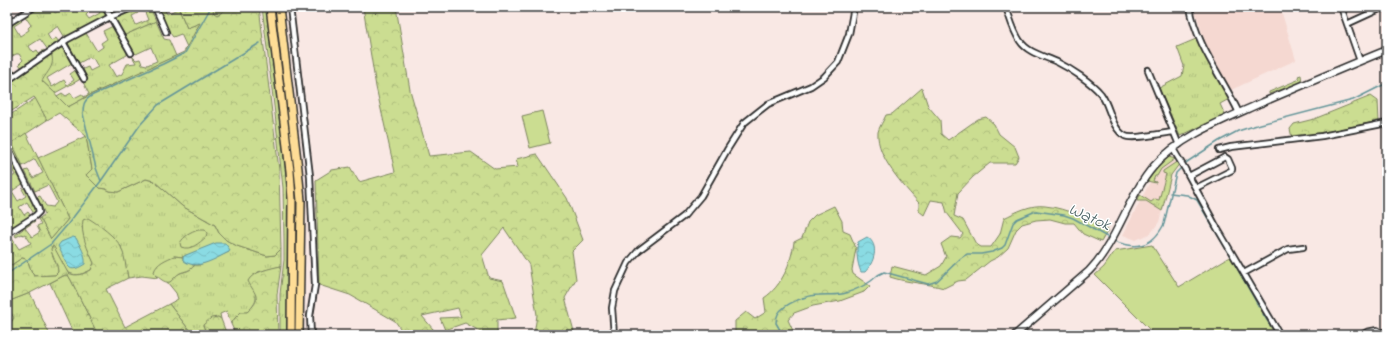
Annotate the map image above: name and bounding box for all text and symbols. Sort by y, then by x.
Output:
water label: Wątok [1064,197,1116,238]

